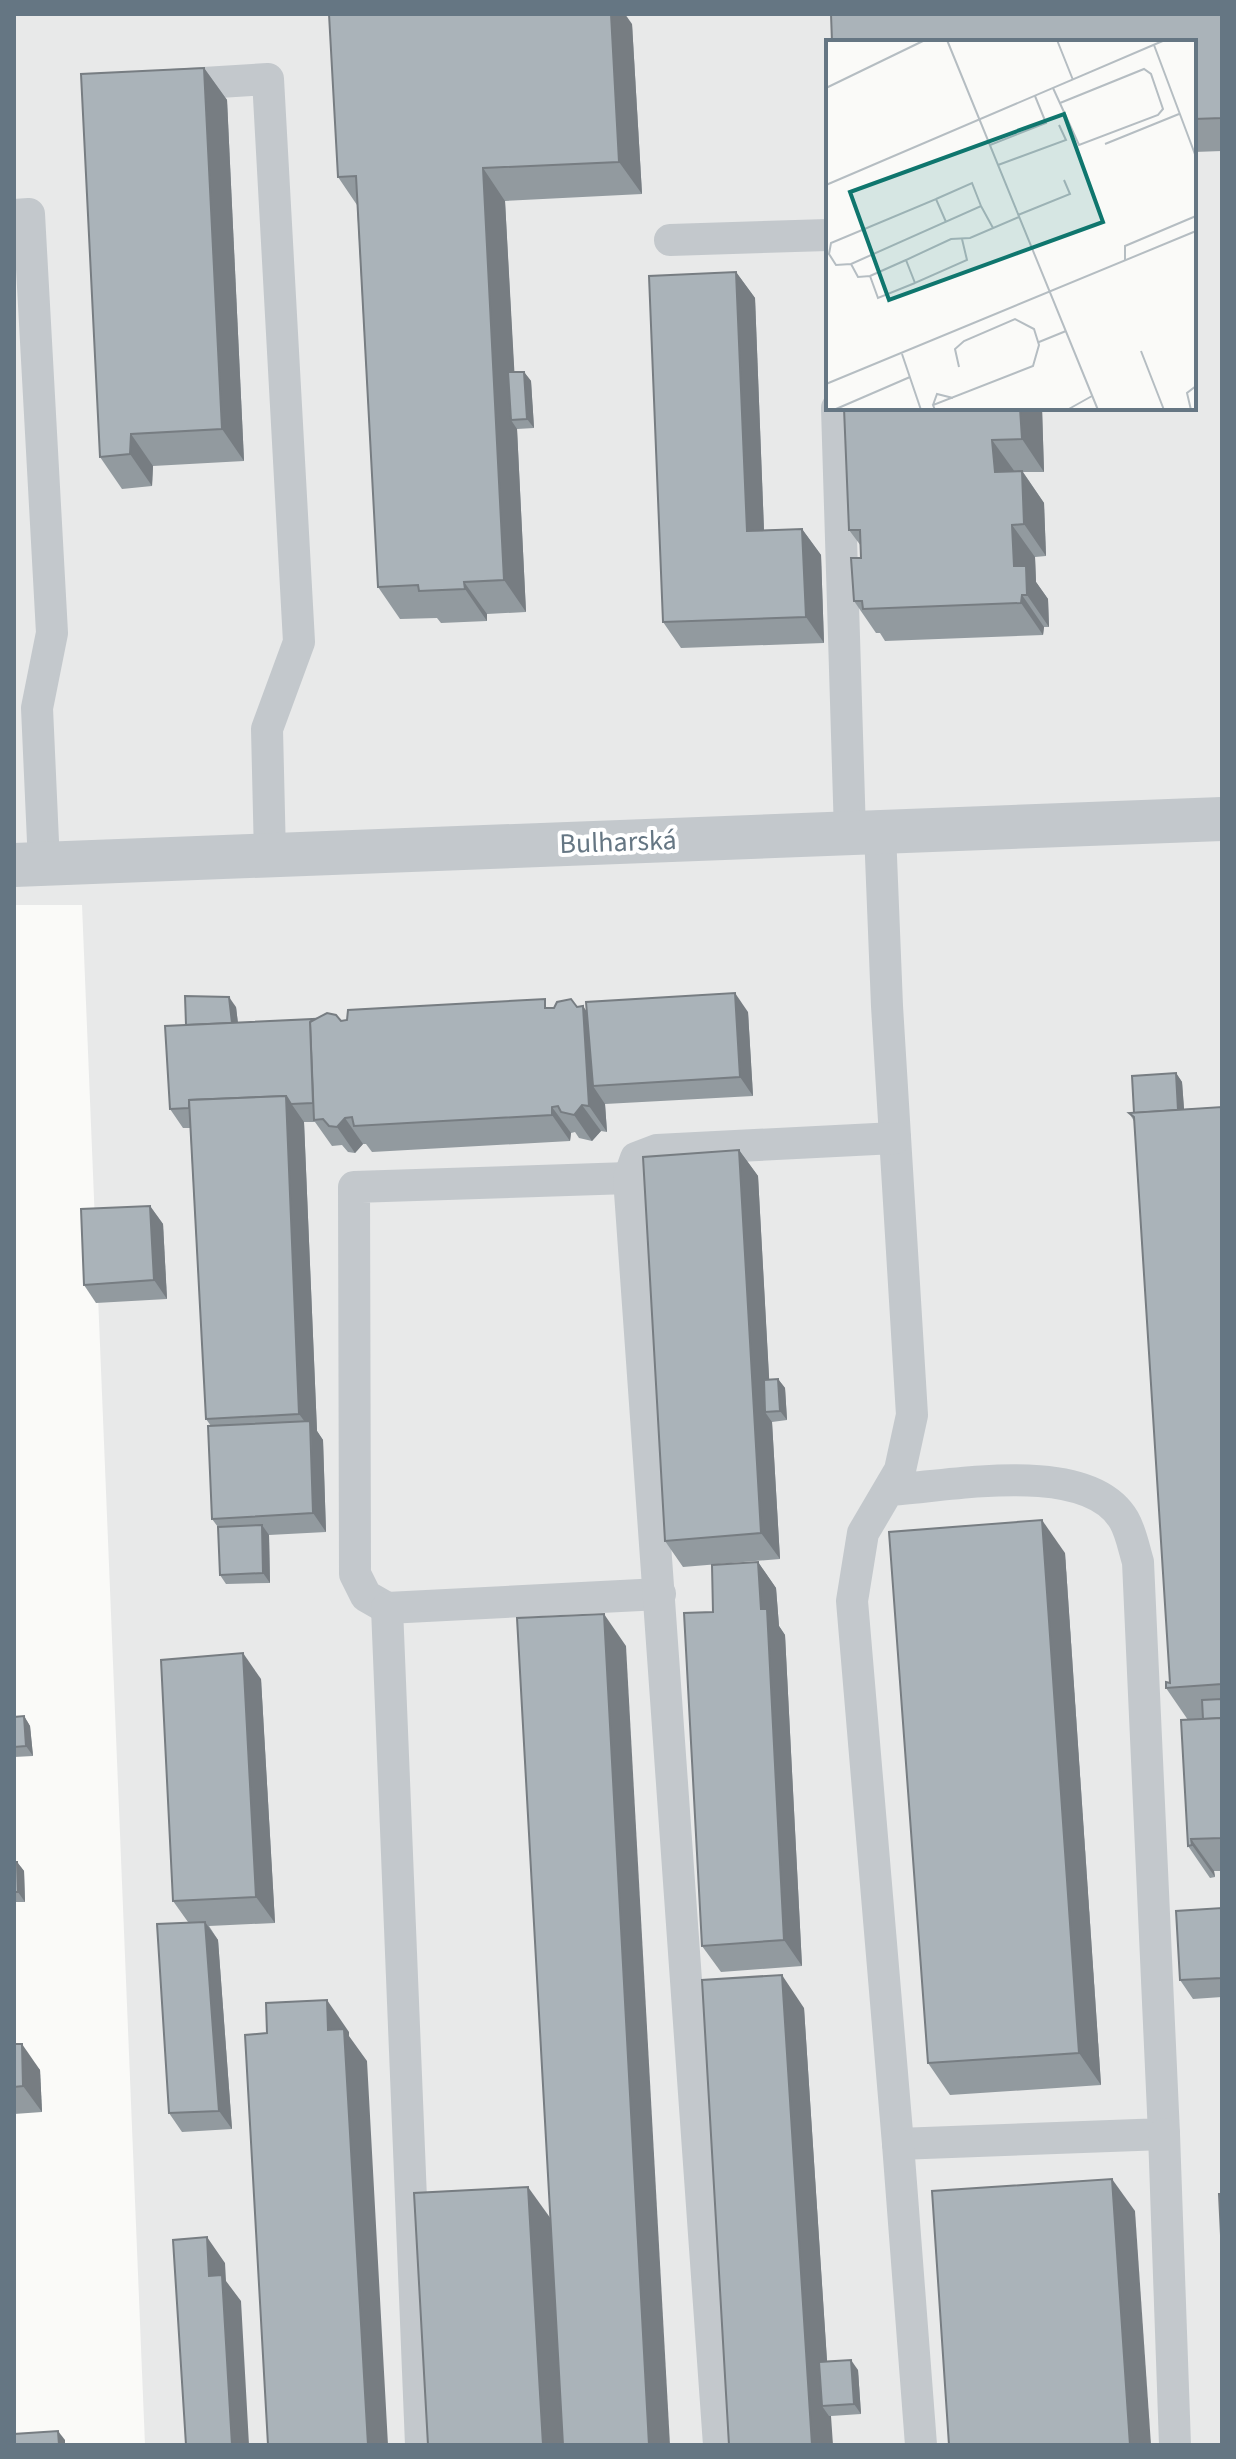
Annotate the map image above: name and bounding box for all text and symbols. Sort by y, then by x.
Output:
inset map [826,40,1196,410]
street label: Bulharská [559,820,677,864]

